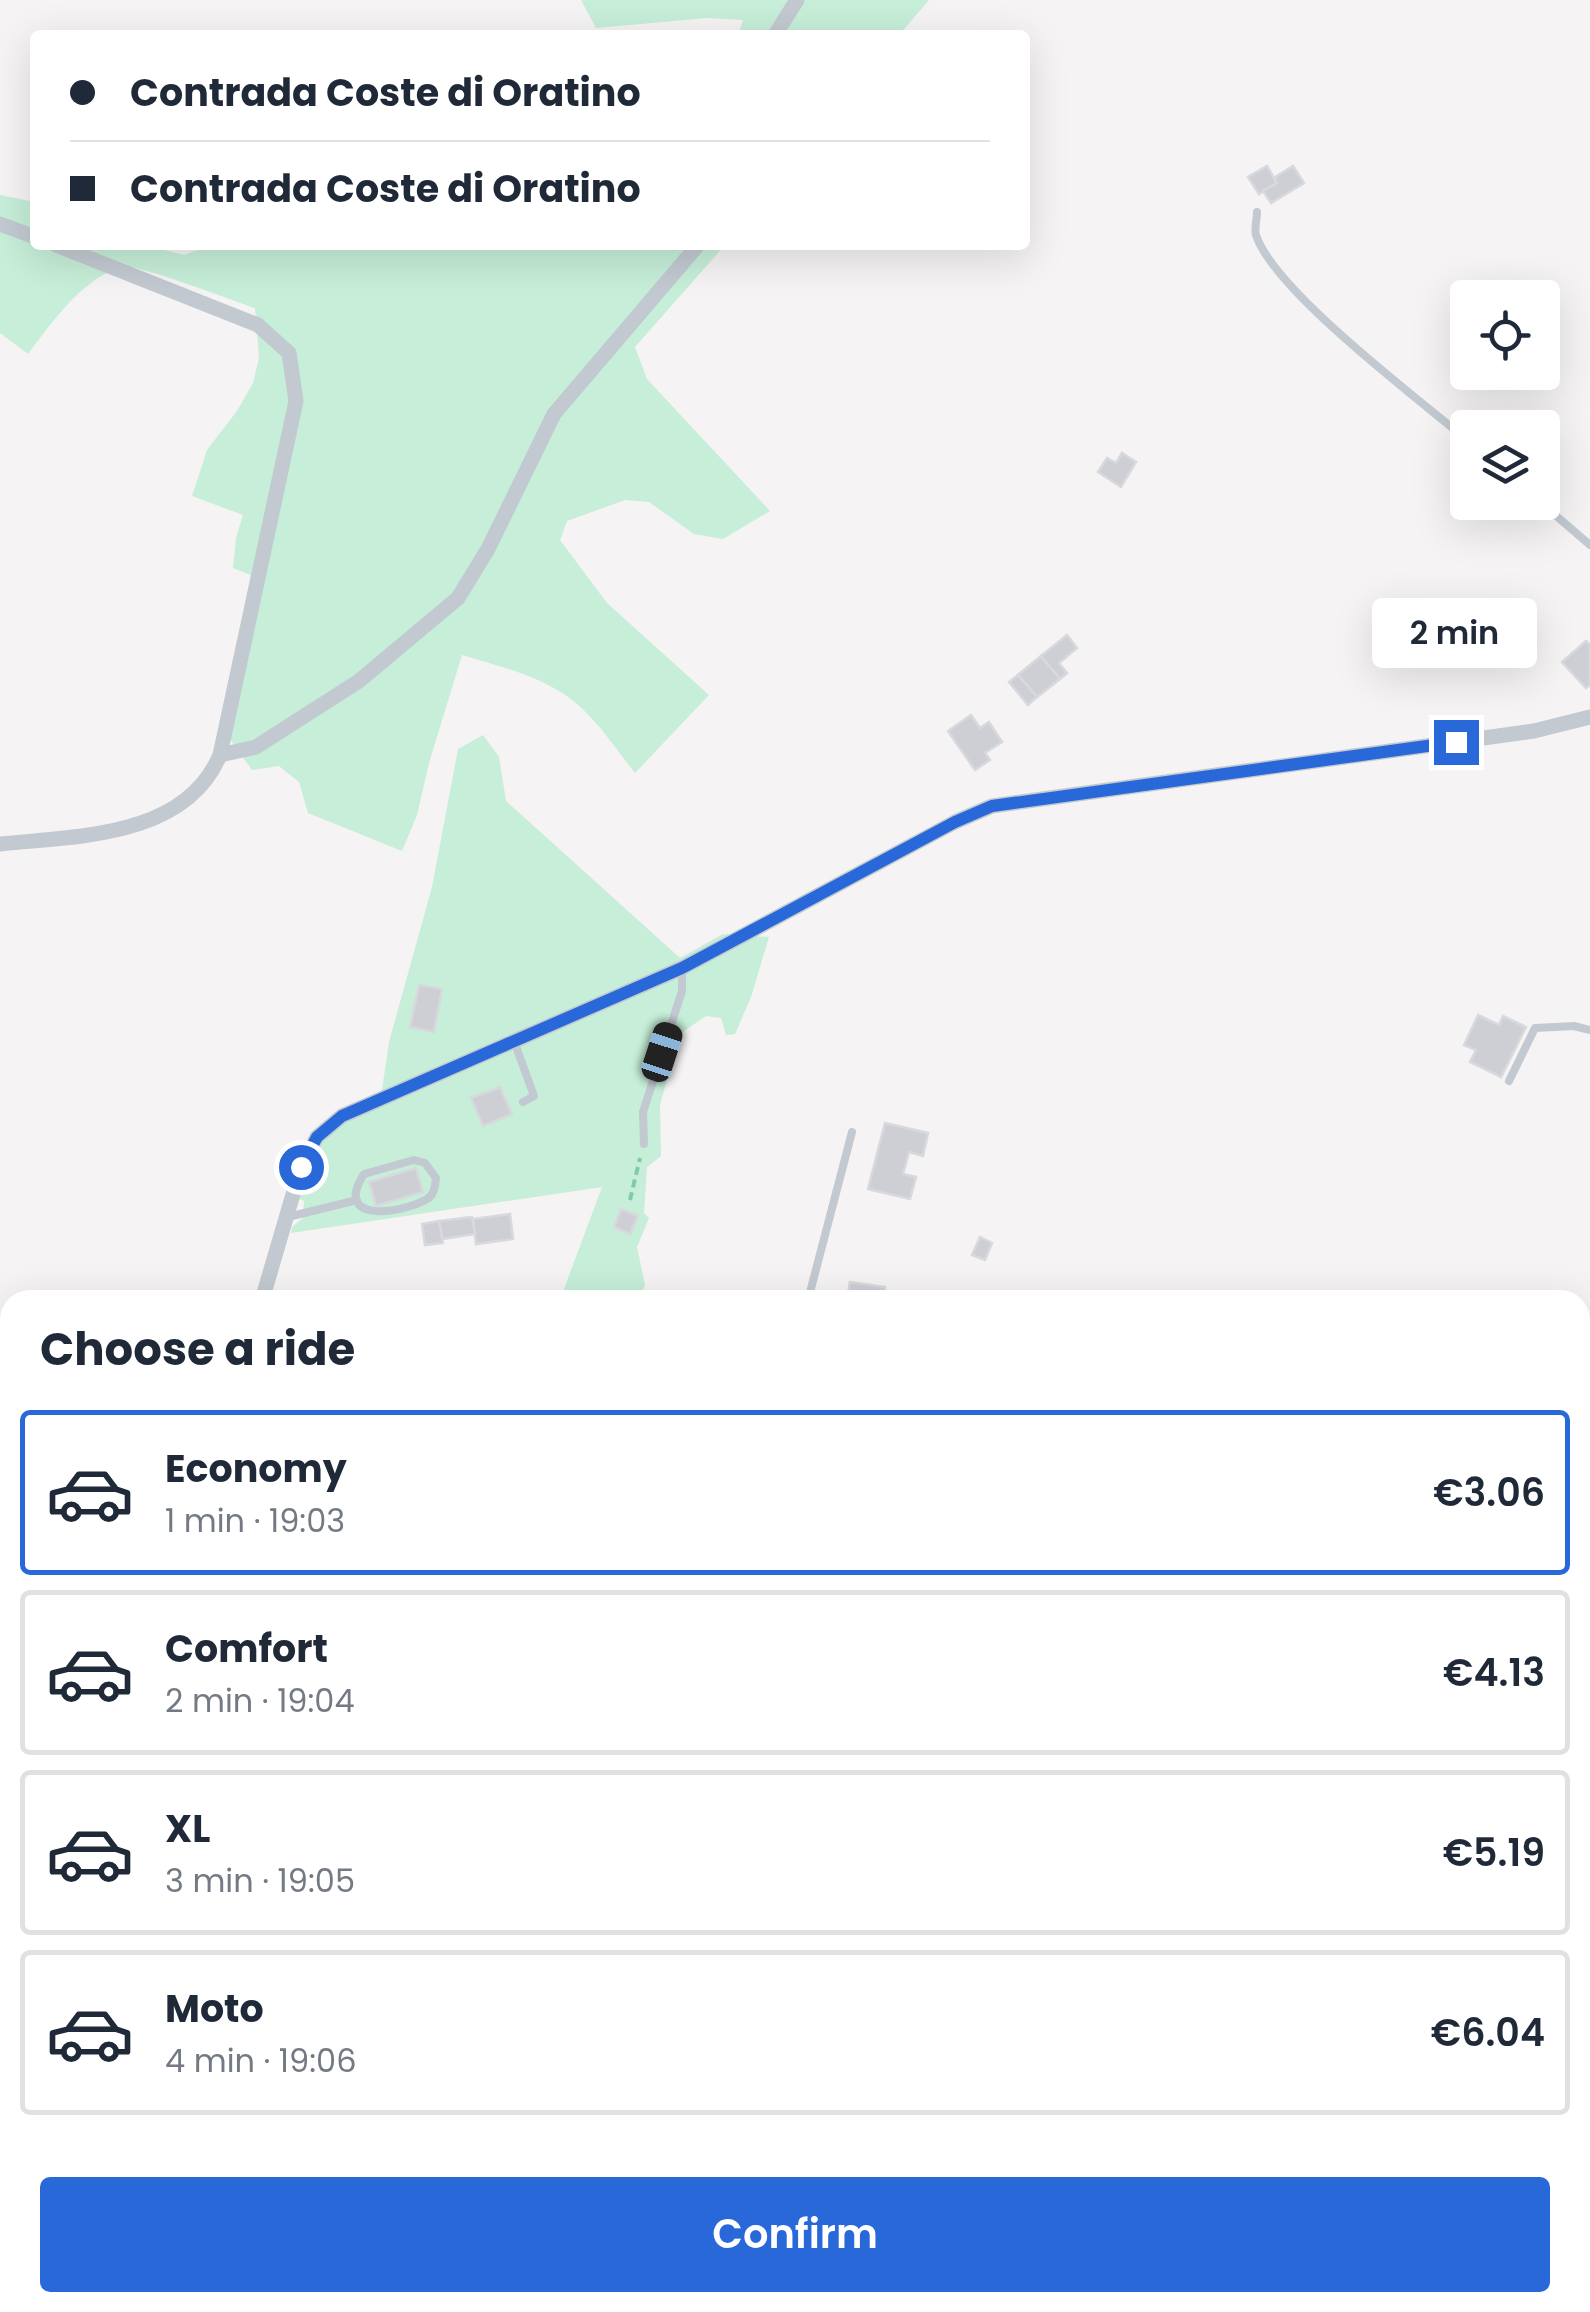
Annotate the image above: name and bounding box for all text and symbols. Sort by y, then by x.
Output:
text: Contrada Coste di Oratino [130,66,641,119]
text: Contrada Coste di Oratino [130,162,641,215]
map controls [1450,280,1560,520]
button: locate [1450,280,1560,390]
button: layers [1450,410,1560,520]
callout: 2 min [1374,597,1538,667]
text: 2 min [1410,610,1499,655]
route end [1434,720,1479,765]
car [638,1019,686,1085]
route start [279,1145,324,1190]
text: Choose a ride [40,1318,355,1381]
text: Economy [165,1442,347,1495]
icon: car [45,1448,135,1538]
text: €3.06 [1433,1466,1545,1519]
text: 1 min · 19:03 [165,1498,345,1543]
text: Comfort [165,1622,328,1675]
icon: car [45,1628,135,1718]
text: €4.13 [1443,1646,1545,1699]
text: 2 min · 19:04 [165,1678,355,1723]
text: XL [165,1802,210,1855]
icon: car [45,1808,135,1898]
text: €5.19 [1443,1826,1545,1879]
text: 3 min · 19:05 [165,1858,355,1903]
text: Moto [165,1982,264,2035]
icon: car [45,1988,135,2078]
text: €6.04 [1431,2006,1545,2059]
text: 4 min · 19:06 [165,2038,357,2083]
button: Confirm [40,2177,1550,2292]

